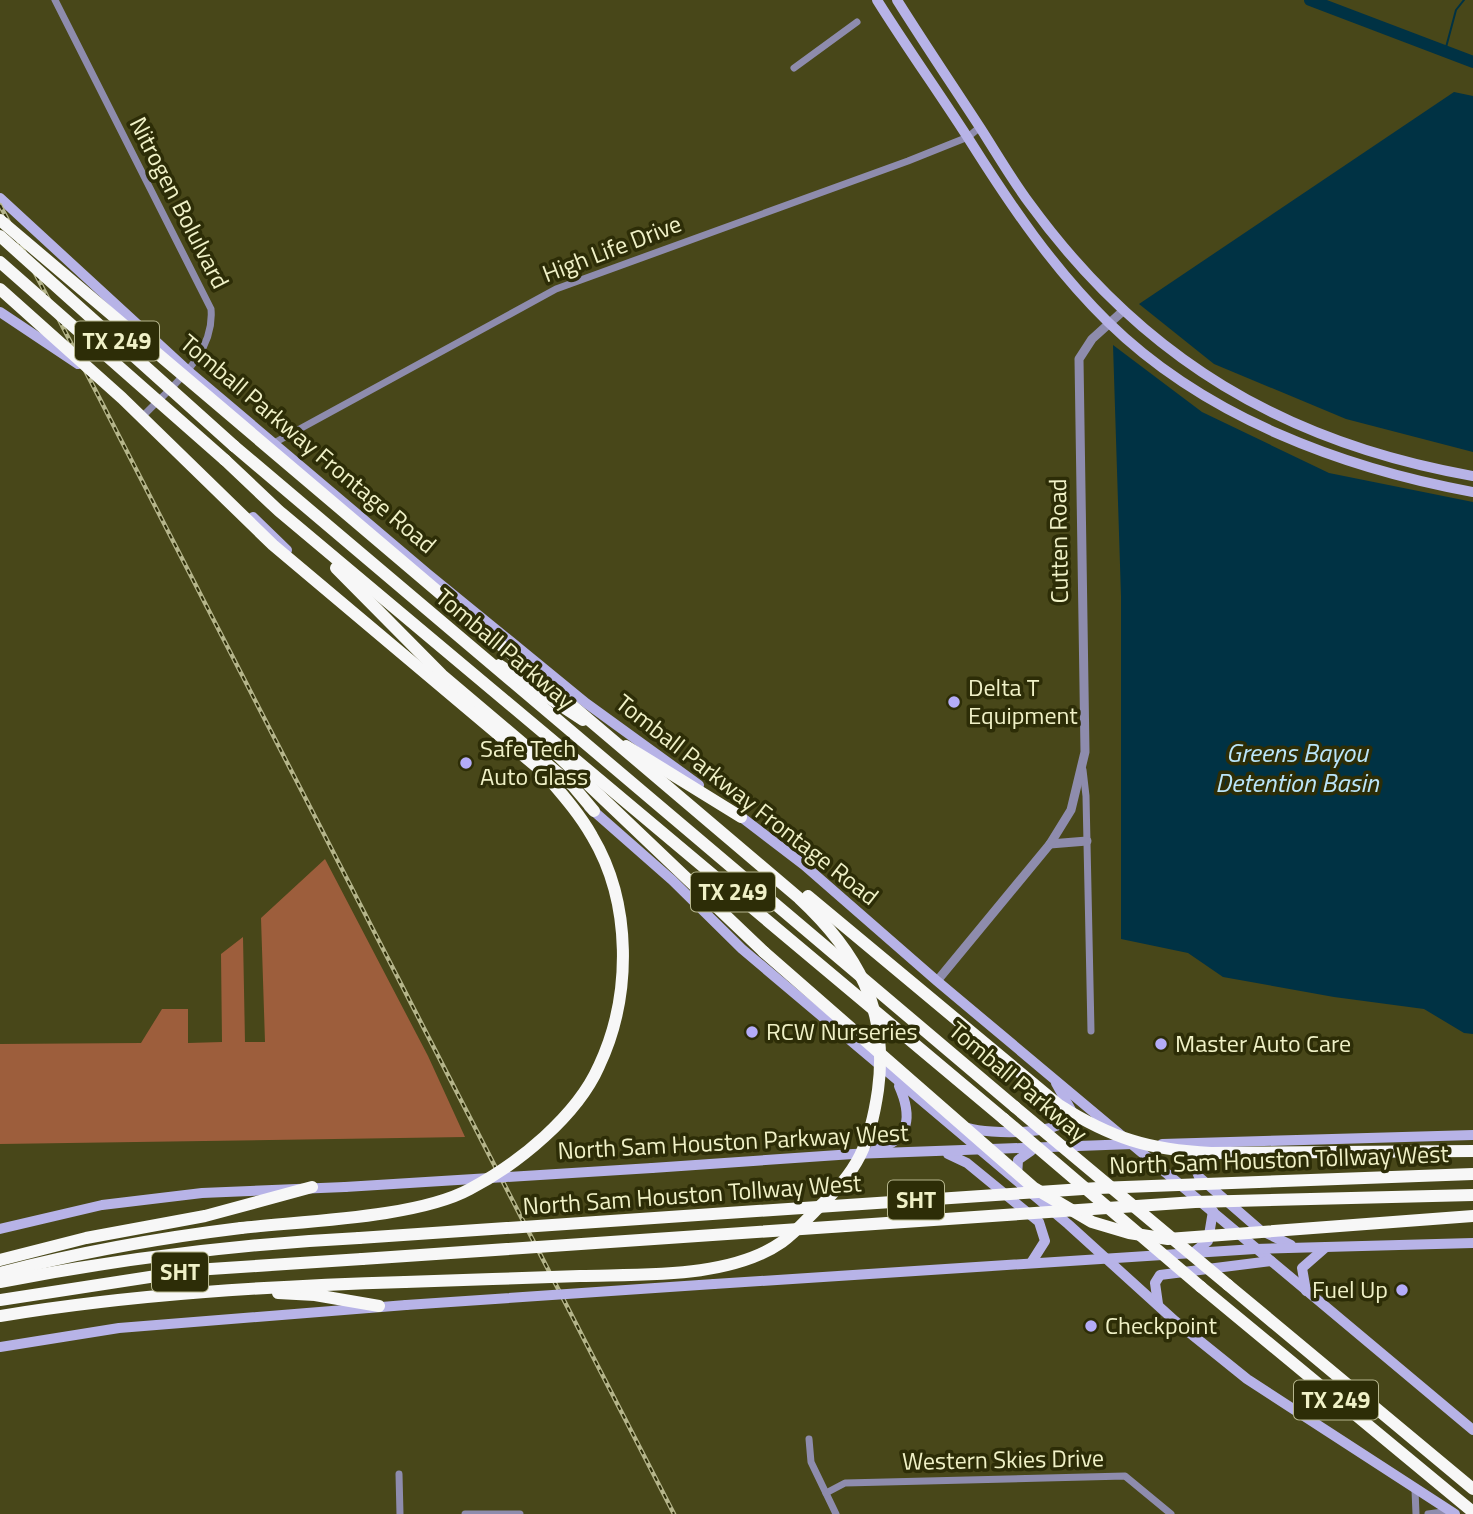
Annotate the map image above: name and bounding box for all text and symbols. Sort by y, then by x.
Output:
street label: Nitrogen Bolulvard [121,110,239,295]
street label: High Life Drive [537,205,686,291]
road number: TX 249 [75,322,159,360]
street label: Tomball Parkway Frontage Road [173,325,445,561]
street label: Cutten Road [1039,478,1077,604]
street label: Tomball Parkway [428,579,583,717]
place label: Delta T Equipment [968,669,1078,733]
street label: Tomball Parkway Frontage Road [609,685,887,913]
marker: Delta T Equipment [946,694,962,710]
place label: Safe Tech Auto Glass [480,730,588,794]
water label: Greens Bayou Detention Basin [1215,733,1380,802]
marker: Safe Tech Auto Glass [458,755,474,771]
road number: TX 249 [691,872,775,912]
street label: Tomball Parkway [941,1012,1096,1150]
place label: RCW Nurseries [766,1013,918,1049]
marker: RCW Nurseries [744,1024,760,1040]
place label: Master Auto Care [1175,1025,1351,1061]
marker: Master Auto Care [1153,1036,1169,1052]
street label: North Sam Houston Parkway West [557,1114,910,1168]
street label: North Sam Houston Tollway West [1109,1135,1450,1183]
street label: North Sam Houston Tollway West [521,1164,863,1224]
road number: SHT [888,1180,944,1219]
road number: SHT [152,1252,208,1292]
place label: Fuel Up [1312,1271,1388,1307]
marker: Fuel Up [1394,1282,1410,1298]
place label: Checkpoint [1105,1307,1217,1343]
marker: Checkpoint [1083,1318,1099,1334]
road number: TX 249 [1294,1380,1378,1420]
street label: Western Skies Drive [902,1439,1104,1479]

